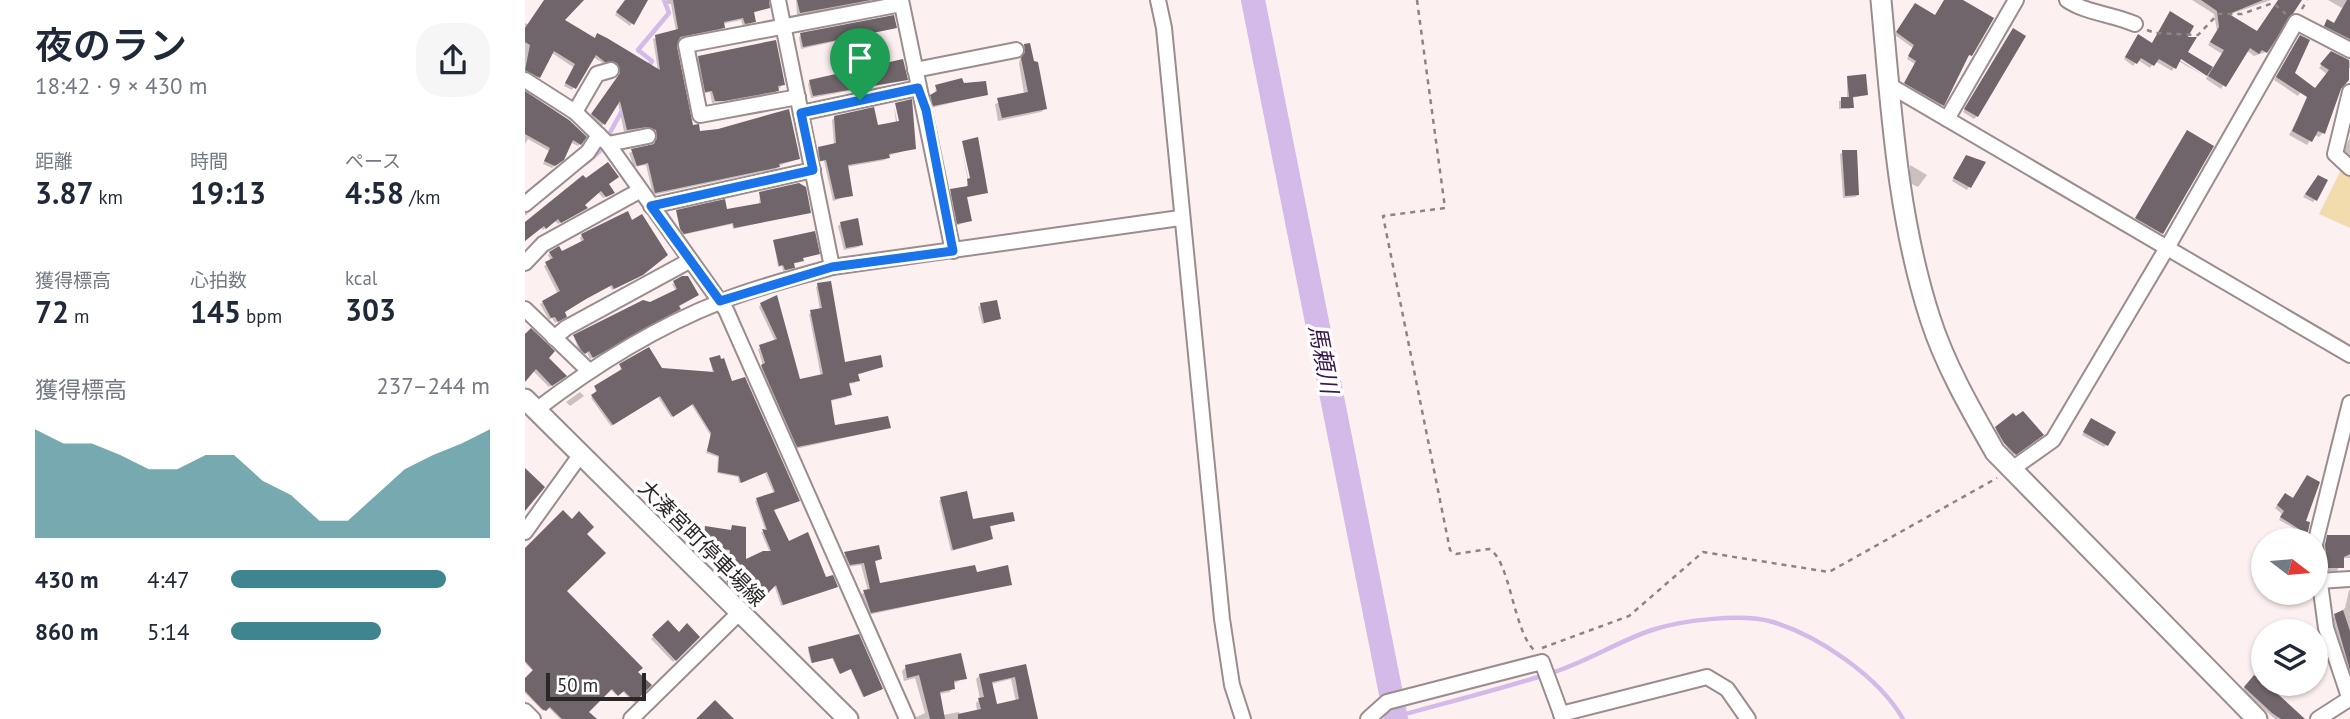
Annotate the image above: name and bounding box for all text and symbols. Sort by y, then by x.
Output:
text: 夜のラン [35,20,187,69]
button: share [416,23,490,97]
pin [830,28,890,100]
icon: arrive [841,39,879,77]
text: 18:42 · 9 × 430 m [35,71,207,100]
text: 距離 [35,149,73,173]
text: 時間 [190,149,228,173]
text: ペース [345,149,401,173]
text: 3.87 [35,173,93,212]
text: 19:13 [190,173,266,212]
text: 4:58 [345,173,404,212]
text: km [93,185,123,209]
text: /km [404,185,440,209]
text: kcal [345,266,377,290]
text: 獲得標高 [35,268,111,292]
text: 心拍数 [190,268,247,292]
text: 303 [345,290,396,329]
text: 72 [35,292,69,331]
text: 145 [190,292,241,331]
text: m [69,304,90,328]
text: bpm [241,304,282,328]
water label: 馬頼川 [1303,322,1345,399]
text: 237–244 m [376,371,490,400]
text: 獲得標高 [35,375,127,404]
street label: 大湊宮町停車場線 [633,474,771,612]
north arrow [2251,528,2327,606]
map controls [2251,528,2328,696]
text: 430 m [35,565,98,594]
text: 4:47 [147,565,190,594]
text: 860 m [35,617,98,646]
text: 5:14 [147,617,190,646]
button: layers [2251,619,2328,696]
scale bar [546,670,646,702]
text: 50 m [557,673,598,697]

